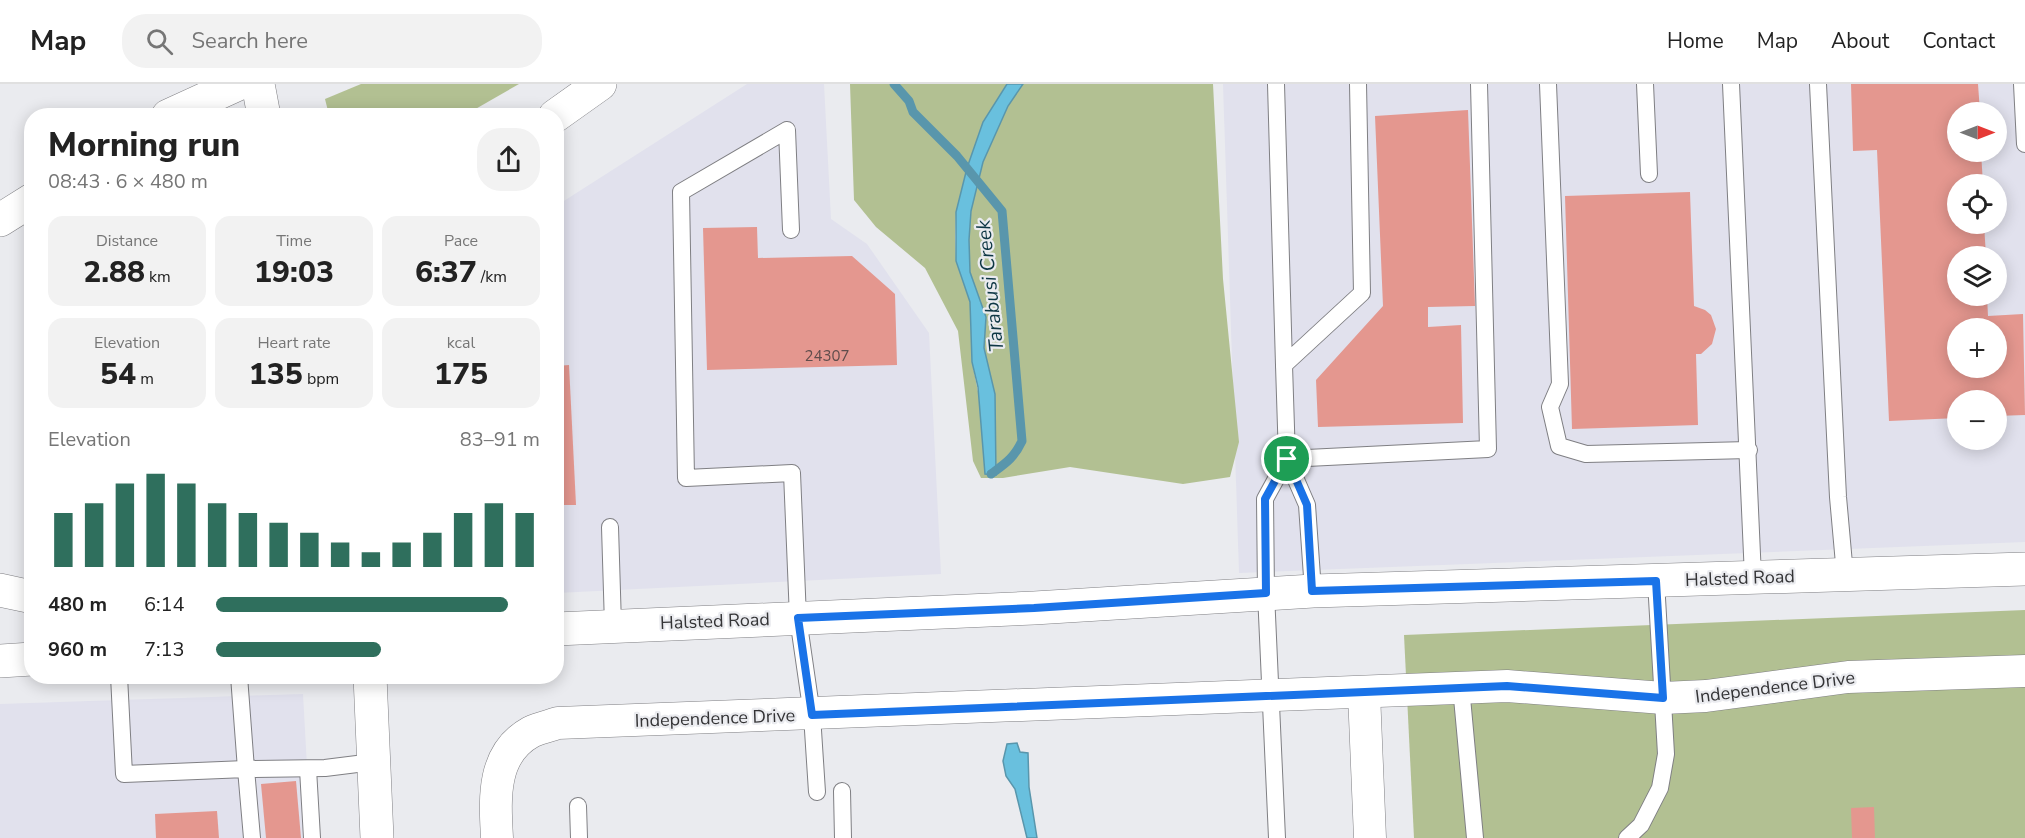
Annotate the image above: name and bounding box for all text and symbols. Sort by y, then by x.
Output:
search box [122,14,542,68]
text: Map [30,22,86,60]
icon: search [143,25,176,58]
text: Search here [191,26,308,56]
text: Home [1667,27,1724,55]
text: Map [1757,27,1798,55]
text: About [1831,27,1889,55]
text: Contact [1922,27,1995,55]
north arrow [1947,102,2007,162]
map controls [1947,102,2007,450]
text: Morning run [48,123,240,168]
button: share [477,128,540,191]
text: 08:43 · 6 × 480 m [48,168,208,195]
button: locate [1947,174,2007,234]
water label: Tarabusi Creek [970,218,1010,353]
text: Distance [96,230,158,252]
text: Time [276,230,312,252]
text: Pace [444,230,478,252]
button: layers [1947,246,2007,306]
text: 2.88 [83,252,145,293]
text: 19:03 [254,252,334,293]
text: 6:37 [415,252,477,293]
text: km [145,266,171,288]
text: /km [477,266,507,288]
button: + [1947,318,2007,378]
text: Elevation [94,332,160,354]
text: Heart rate [257,332,331,354]
text: kcal [447,332,475,354]
house number: 24307 [804,346,850,366]
text: 54 [100,354,136,395]
text: 135 [249,354,303,395]
text: 175 [434,354,488,395]
text: m [136,368,154,390]
text: bpm [303,368,339,390]
button: − [1947,390,2007,450]
text: Elevation [48,426,131,453]
text: 83–91 m [460,426,540,453]
pin [1261,433,1312,484]
icon: arrive [1270,442,1303,475]
street label: Halsted Road [1685,564,1795,592]
text: 480 m [48,591,107,618]
text: 6:14 [144,591,185,618]
street label: Halsted Road [660,607,770,635]
text: 960 m [48,636,107,663]
text: 7:13 [144,636,185,663]
street label: Independence Drive [1694,665,1856,709]
street label: Independence Drive [634,703,796,733]

